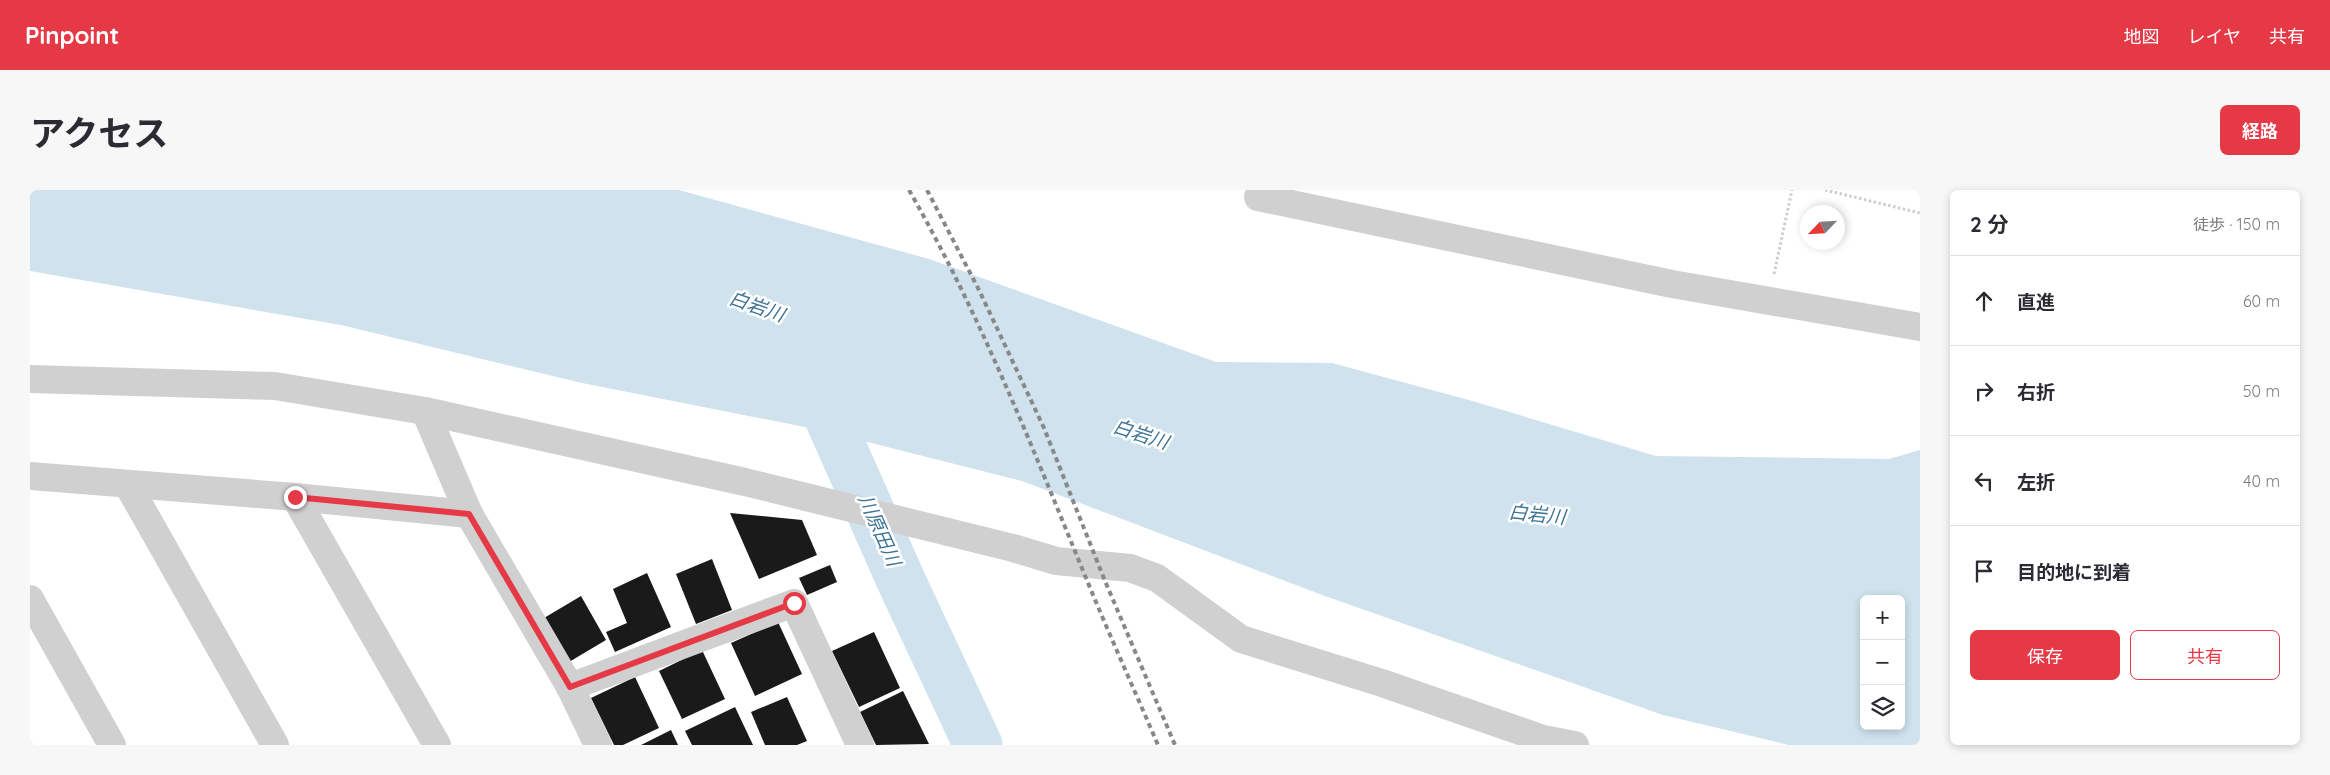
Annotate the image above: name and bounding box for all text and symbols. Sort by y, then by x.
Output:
text: Pinpoint [25,20,119,50]
text: 地図 [2124,25,2160,48]
text: レイヤ [2188,25,2241,48]
text: 共有 [2269,25,2305,48]
button: 経路 [2220,105,2300,155]
text: アクセス [30,111,168,155]
north arrow [1800,205,1845,250]
text: 2 分 [1970,211,2009,237]
text: 徒歩 · 150 m [2193,214,2280,234]
water label: 白岩川 [726,285,790,327]
icon: ahead [1970,287,1998,315]
text: 直進 [2017,290,2055,314]
text: 60 m [2243,291,2280,311]
icon: right [1970,377,1998,405]
text: 右折 [2017,380,2055,404]
text: 50 m [2243,381,2280,401]
water label: 白岩川 [1110,414,1174,455]
icon: left [1970,467,1998,495]
text: 左折 [2017,470,2055,494]
text: 40 m [2243,471,2280,491]
route end [284,486,307,509]
water label: 川原田川 [854,490,907,571]
water label: 白岩川 [1507,499,1569,529]
icon: arrive [1970,557,1998,585]
text: 目的地に到着 [2017,560,2131,584]
route start [783,592,806,615]
map controls [1860,595,1905,730]
button: + [1860,595,1905,640]
button: 保存 [1970,630,2120,680]
button: 共有 [2130,630,2280,680]
button: − [1860,640,1905,685]
button: layers [1860,685,1905,730]

